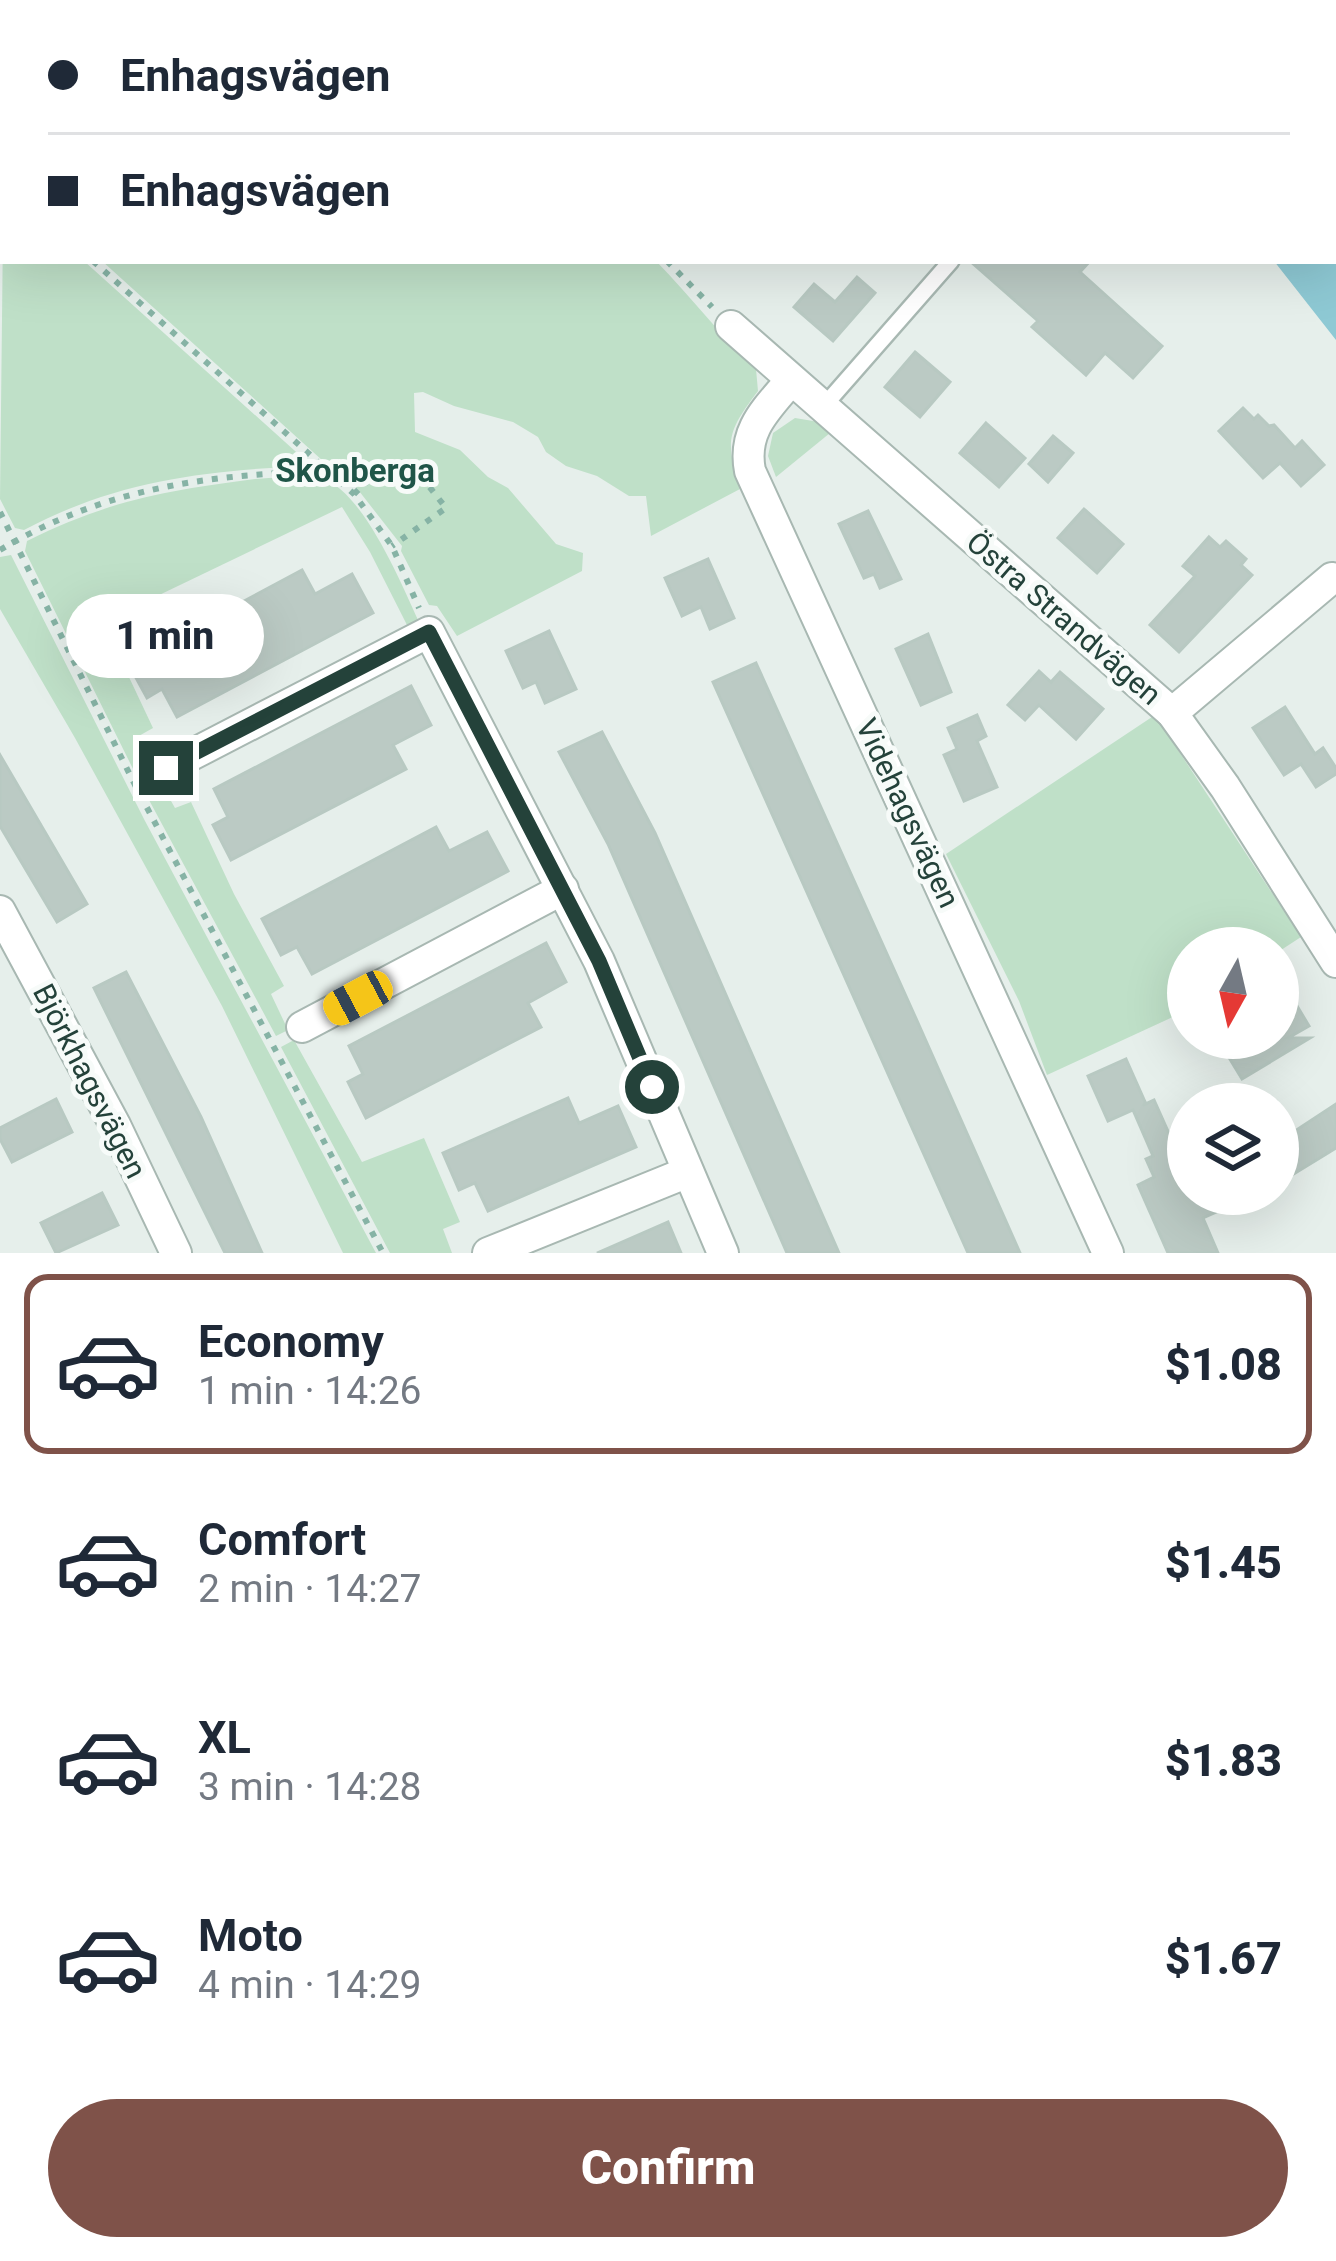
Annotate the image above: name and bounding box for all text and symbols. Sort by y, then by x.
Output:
text: Enhagsvägen [120,49,390,102]
text: Enhagsvägen [120,164,390,217]
district label: Skonberga [275,451,435,490]
street label: Östra Strandvägen [960,524,1168,712]
callout: 1 min [67,594,265,678]
text: 1 min [116,613,214,659]
street label: Videhagsvägen [849,713,967,913]
route end [139,741,193,795]
north arrow [1167,927,1299,1059]
map controls [1167,927,1299,1215]
car [318,965,398,1031]
street label: Björkhagsvägen [26,978,154,1184]
route start [625,1060,679,1114]
button: layers [1167,1083,1299,1215]
icon: car [54,1310,162,1418]
text: Economy [198,1315,384,1368]
text: $1.08 [1165,1338,1282,1391]
text: 1 min · 14:26 [198,1368,421,1414]
icon: car [54,1508,162,1616]
text: Comfort [198,1513,366,1566]
text: $1.45 [1165,1536,1282,1589]
text: 2 min · 14:27 [198,1566,421,1612]
icon: car [54,1706,162,1814]
text: XL [198,1711,251,1764]
text: $1.83 [1165,1734,1282,1787]
text: 3 min · 14:28 [198,1764,421,1810]
icon: car [54,1904,162,2012]
text: Moto [198,1909,303,1962]
text: $1.67 [1165,1932,1282,1985]
text: 4 min · 14:29 [198,1962,421,2008]
button: Confirm [48,2099,1288,2237]

